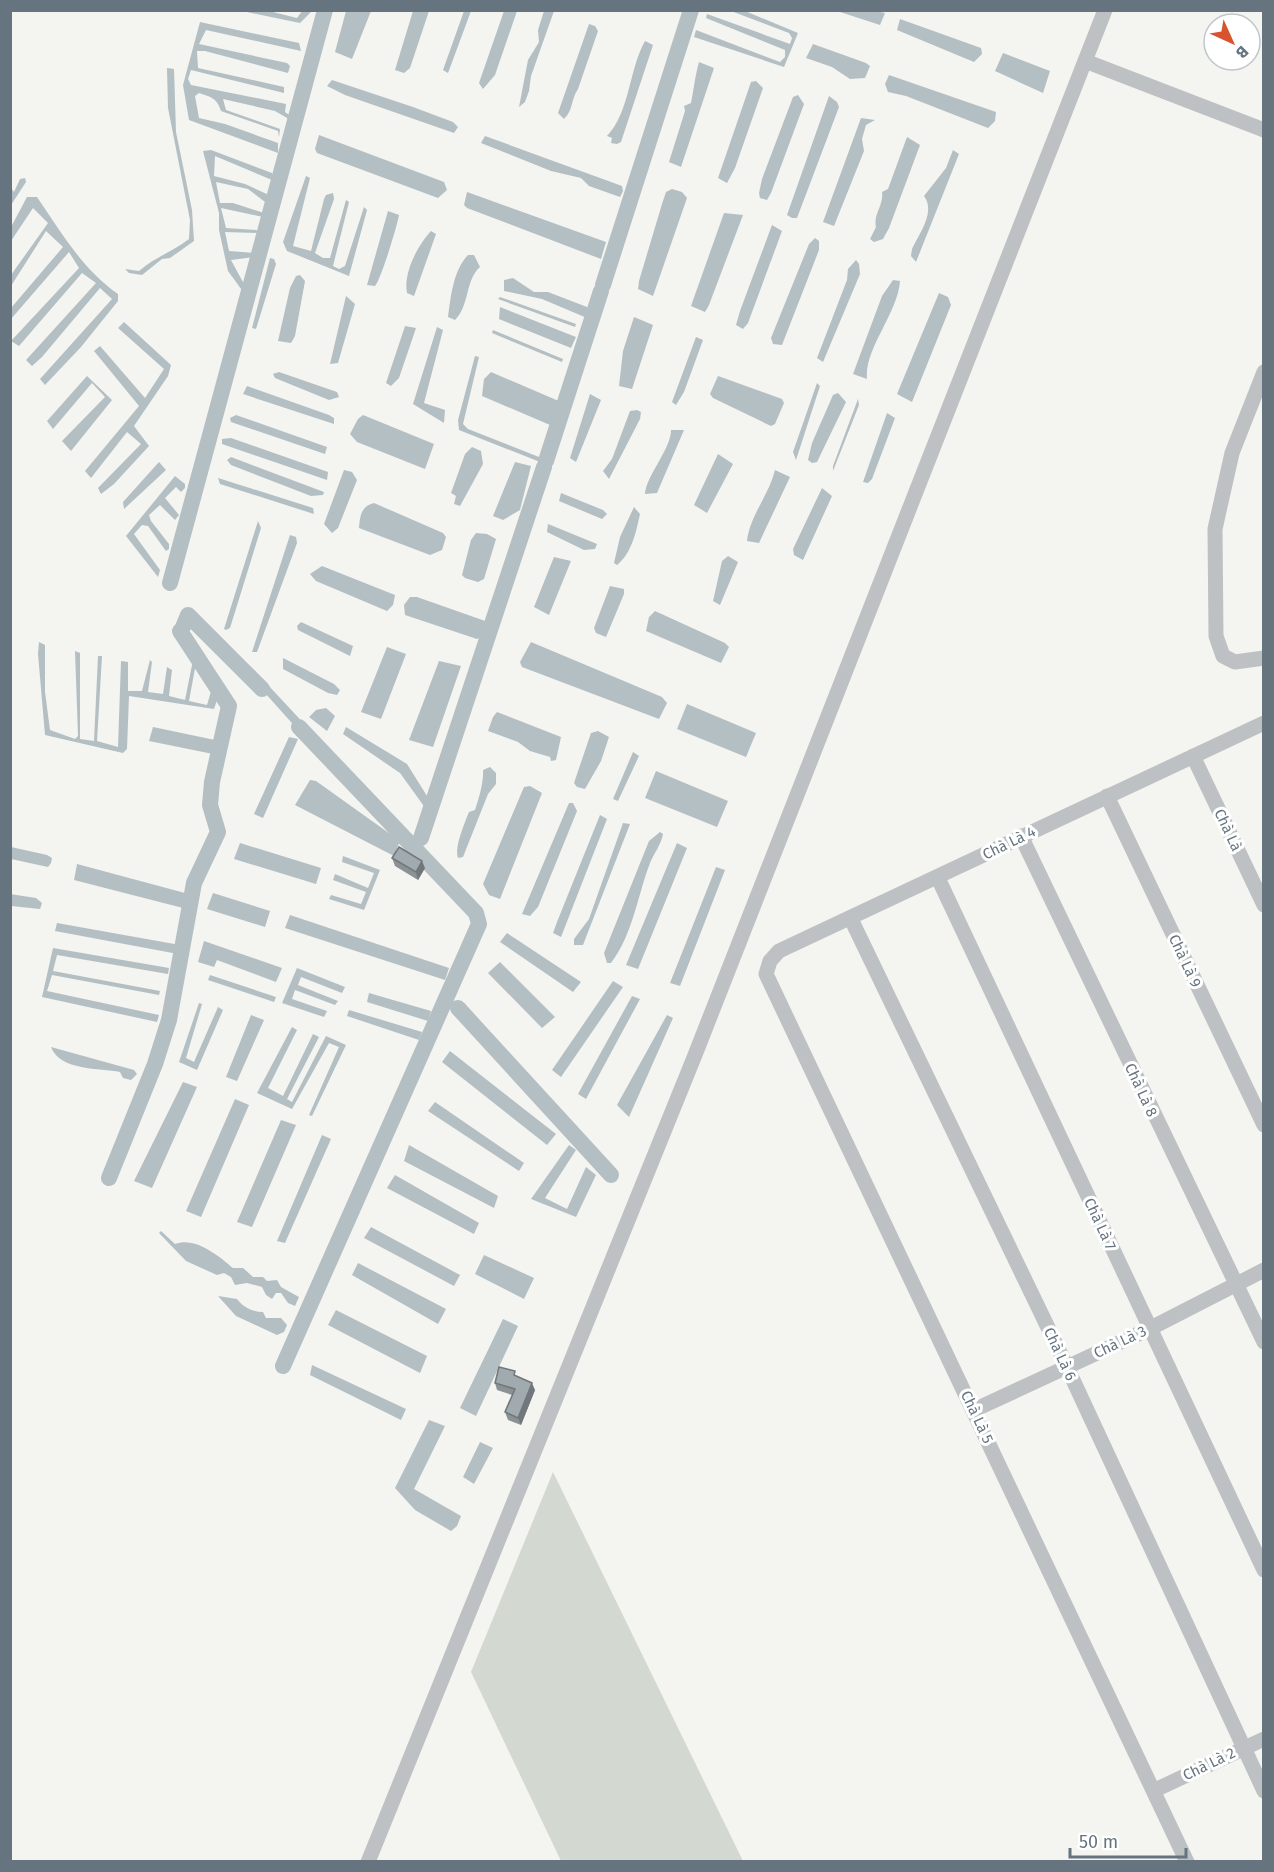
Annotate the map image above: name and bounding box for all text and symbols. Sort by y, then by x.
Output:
north arrow [1202,12,1262,72]
text: B [1232,42,1252,63]
street label: Chà Là [1210,806,1246,854]
street label: Chà Là 4 [980,822,1038,864]
street label: Chà Là 9 [1165,932,1205,991]
street label: Chà Là 8 [1121,1060,1161,1120]
street label: Chà Là 7 [1080,1195,1120,1253]
street label: Chà Là 3 [1091,1322,1149,1362]
street label: Chà Là 6 [1040,1325,1080,1383]
street label: Chà Là 5 [957,1388,997,1446]
street label: Chà Là 2 [1180,1744,1238,1784]
scale bar [1070,1821,1186,1859]
text: 50 m [1079,1831,1118,1853]

